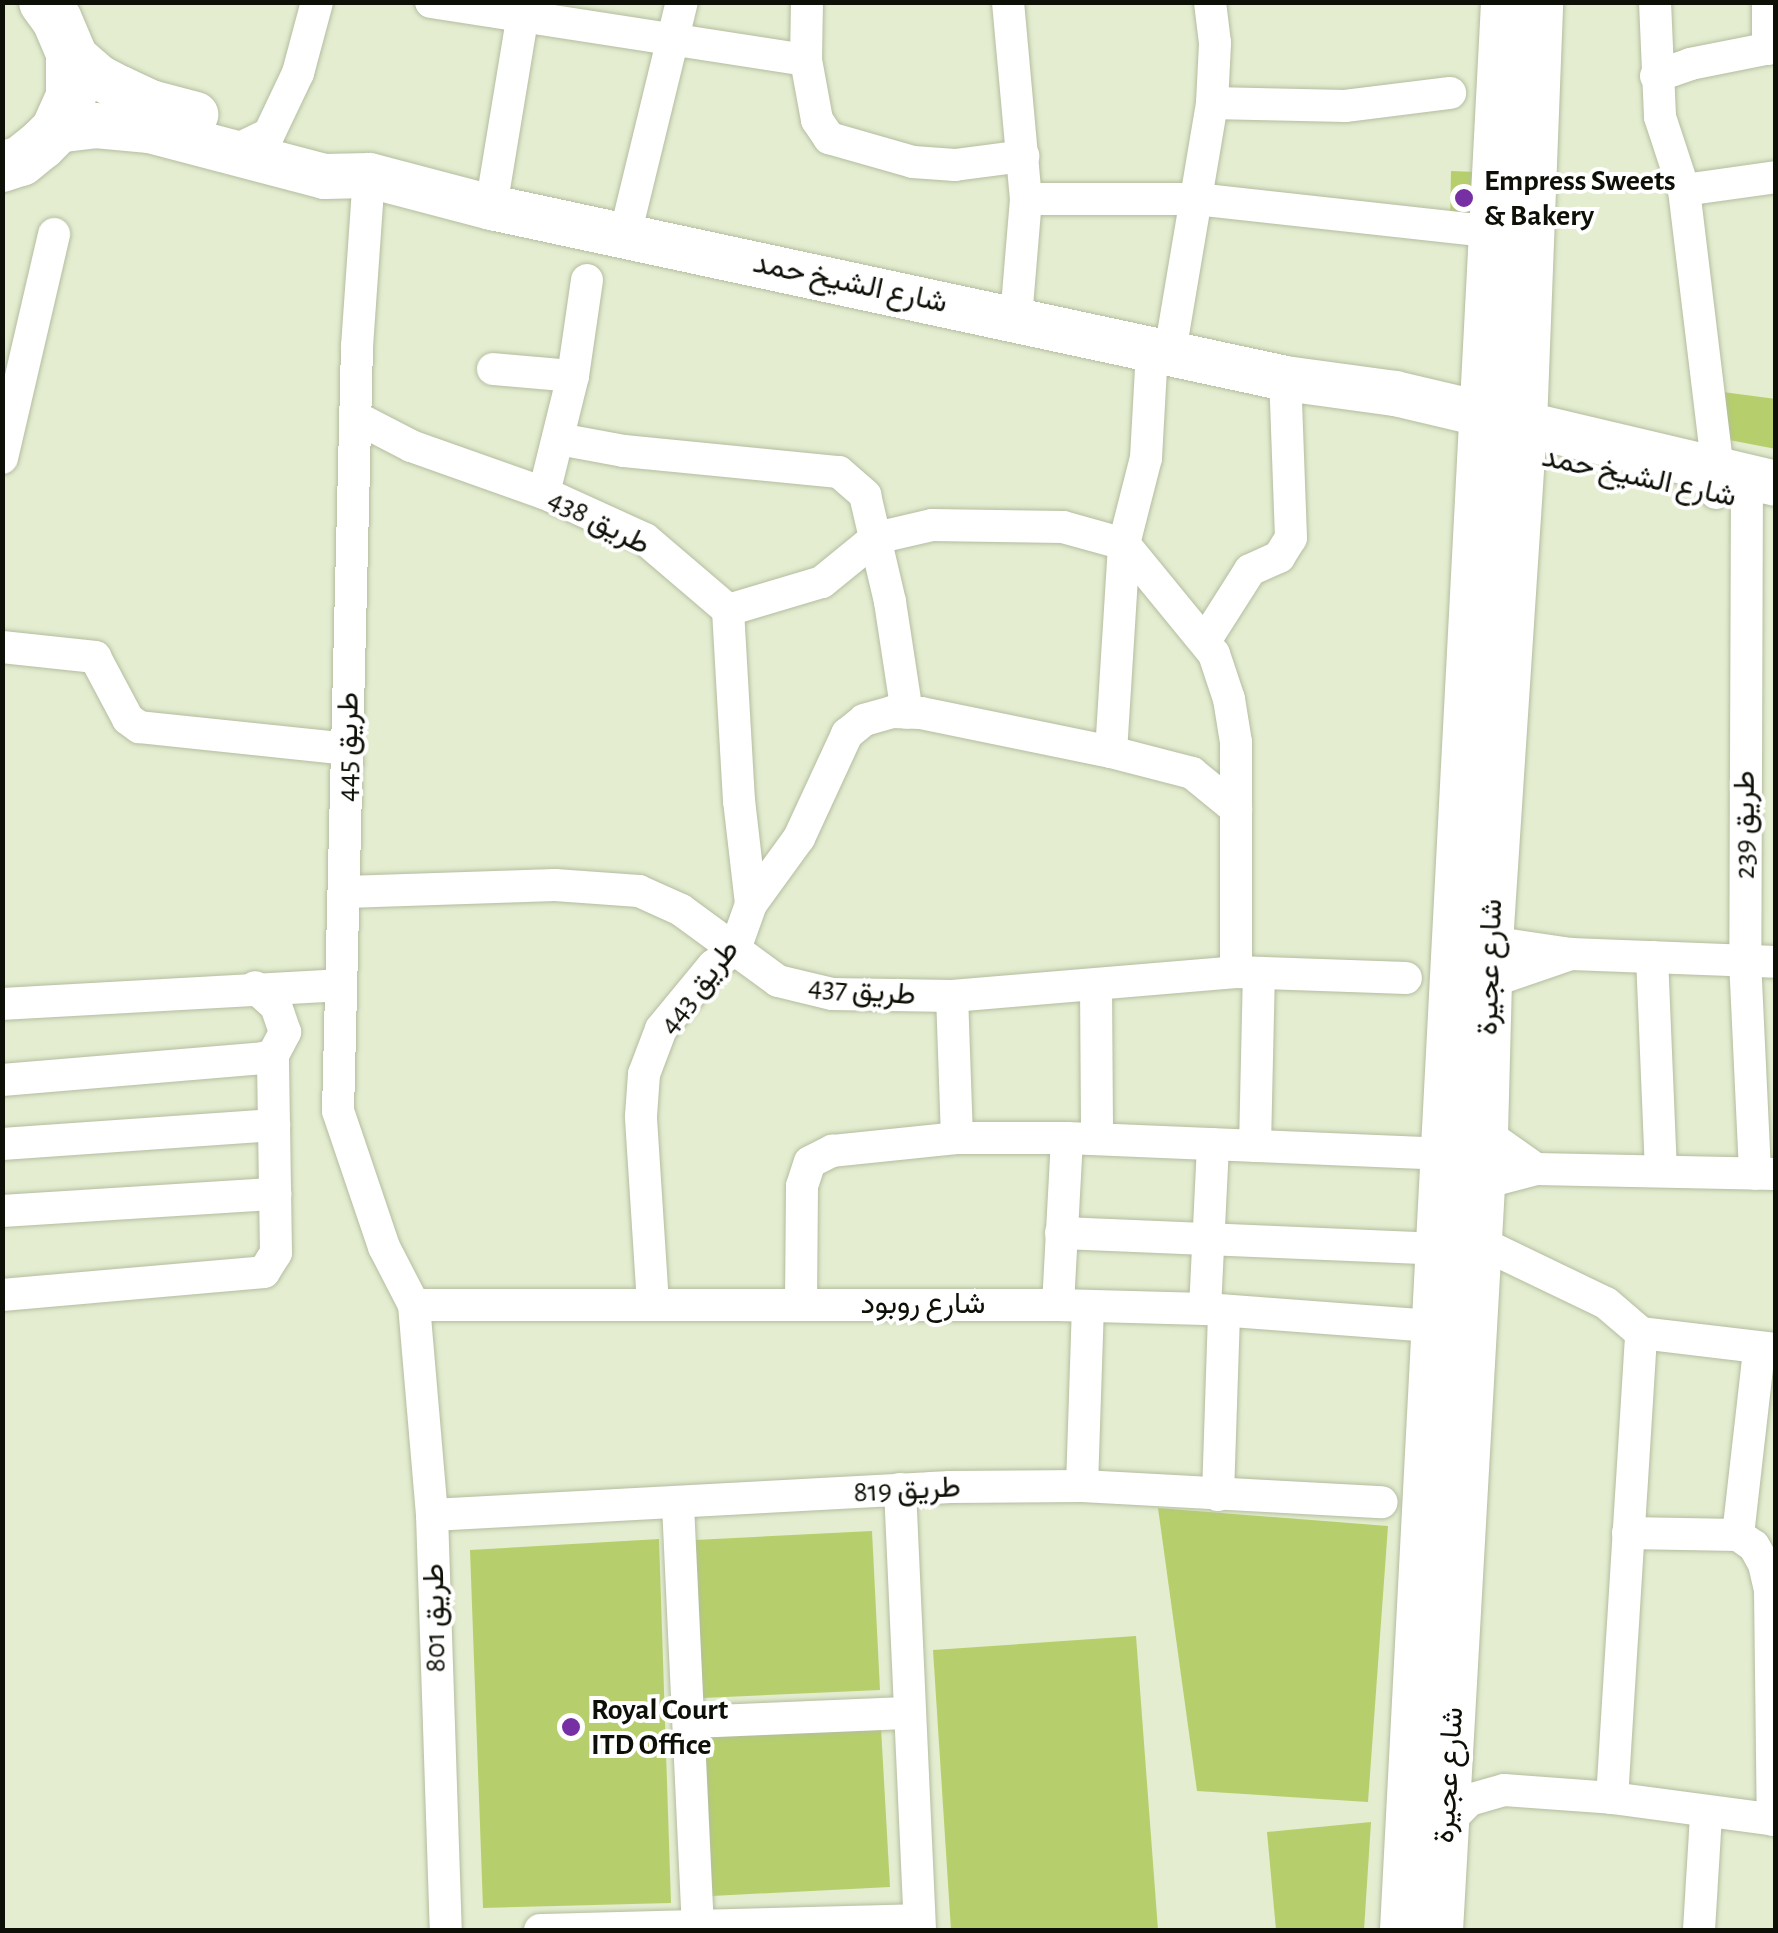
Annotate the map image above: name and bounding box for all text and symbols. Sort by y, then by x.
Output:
place label: Empress Sweets & Bakery [1484,163,1676,234]
marker: Empress Sweets & Bakery [1453,187,1475,209]
street label: شارع الشيخ حمد [750,245,950,321]
street label: شارع الشيخ حمد [1539,439,1739,515]
street label: طريق 438 [542,481,656,563]
street label: طريق 445 [329,692,367,802]
street label: طريق 239 [1727,771,1763,879]
street label: شارع عجيرة [1470,898,1510,1036]
street label: طريق 443 [651,933,747,1041]
street label: طريق 437 [807,968,917,1014]
street label: شارع روبود [861,1286,985,1322]
street label: طريق 819 [853,1469,961,1511]
street label: طريق 801 [416,1563,454,1673]
place label: Royal Court ITD Office [591,1692,728,1762]
street label: شارع عجيرة [1426,1706,1472,1844]
marker: Royal Court ITD Office [560,1716,582,1738]

